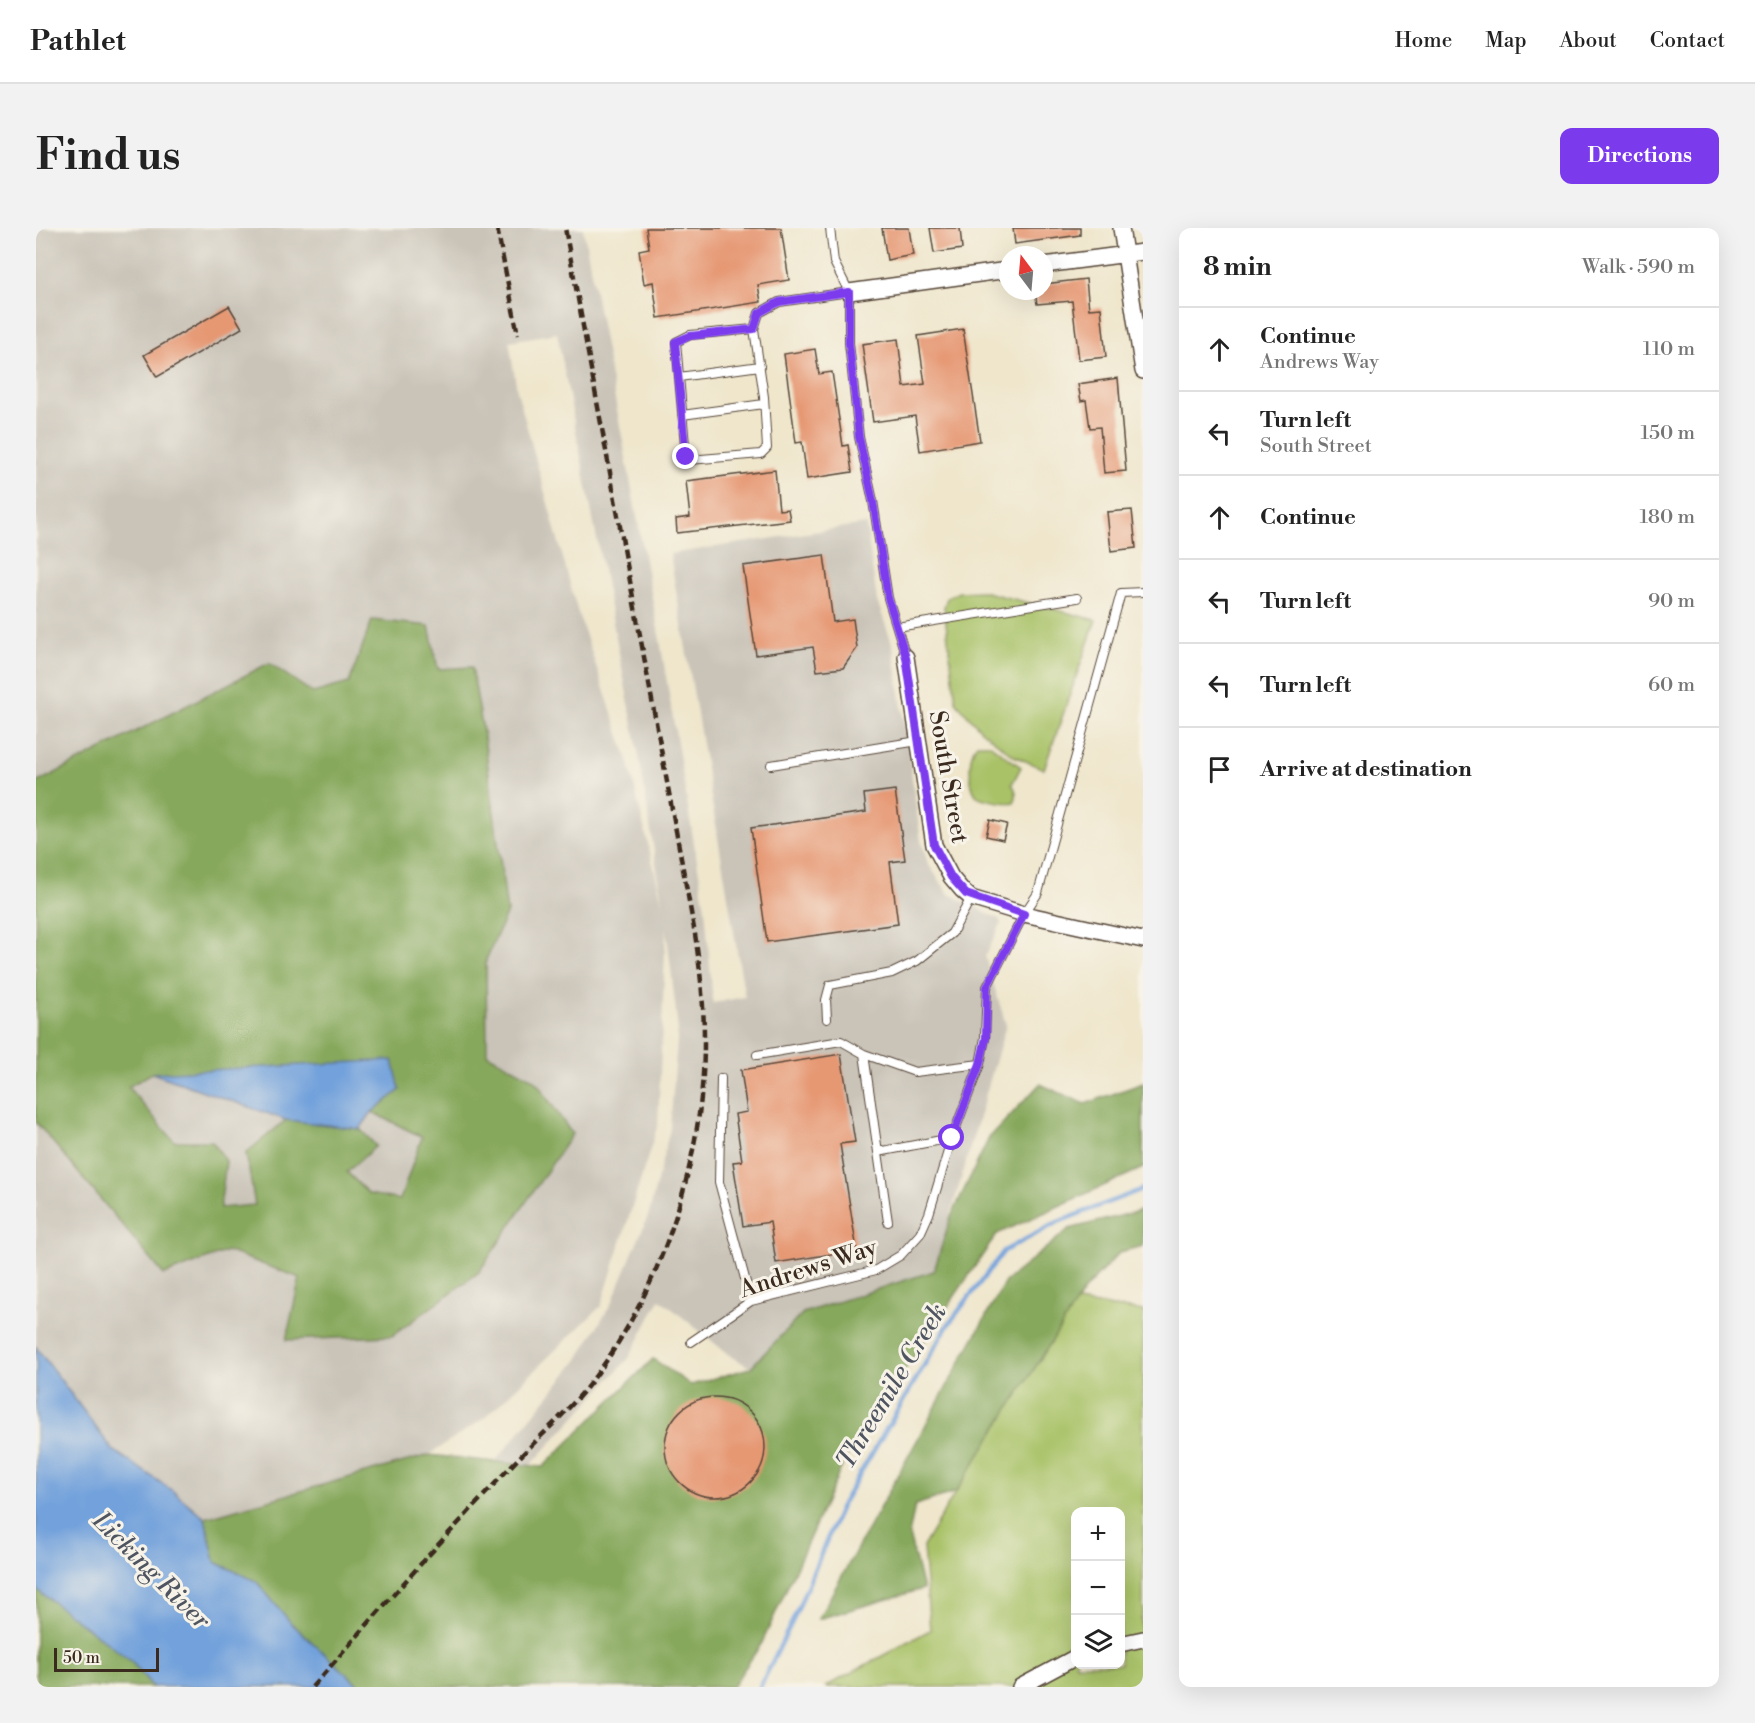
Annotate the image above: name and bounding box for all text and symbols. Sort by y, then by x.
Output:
text: Pathlet [30,24,126,59]
text: Home [1395,28,1452,54]
text: Map [1485,28,1527,54]
text: About [1560,28,1617,54]
text: Contact [1650,28,1725,54]
button: Directions [1560,128,1719,184]
text: Find us [36,130,180,183]
north arrow [999,246,1053,300]
text: 8 min [1203,251,1272,283]
text: Walk · 590 m [1582,255,1695,280]
text: Continue [1260,323,1356,350]
icon: ahead [1203,333,1236,366]
text: 110 m [1643,337,1695,362]
text: Andrews Way [1260,350,1379,375]
text: Turn left [1260,407,1351,434]
icon: left [1203,417,1236,450]
text: 150 m [1640,421,1695,446]
text: South Street [1260,434,1372,459]
route end [672,443,698,469]
icon: ahead [1203,501,1236,534]
text: Continue [1260,504,1356,531]
text: 180 m [1640,505,1695,530]
icon: left [1203,585,1236,618]
text: Turn left [1260,588,1351,615]
text: 90 m [1648,589,1695,614]
icon: left [1203,669,1236,702]
text: Turn left [1260,672,1351,699]
text: 60 m [1648,673,1695,698]
street label: South Street [922,709,975,846]
icon: arrive [1203,753,1236,786]
text: Arrive at destination [1260,756,1472,783]
route start [938,1124,964,1150]
street label: Andrews Way [735,1233,881,1306]
water label: Threemile Creek [830,1298,954,1475]
water label: Licking River [85,1505,217,1637]
map controls [1071,1507,1125,1669]
button: + [1071,1507,1125,1561]
button: − [1071,1561,1125,1615]
button: layers [1071,1615,1125,1669]
scale bar [54,1645,159,1672]
text: 50 m [63,1648,100,1668]

